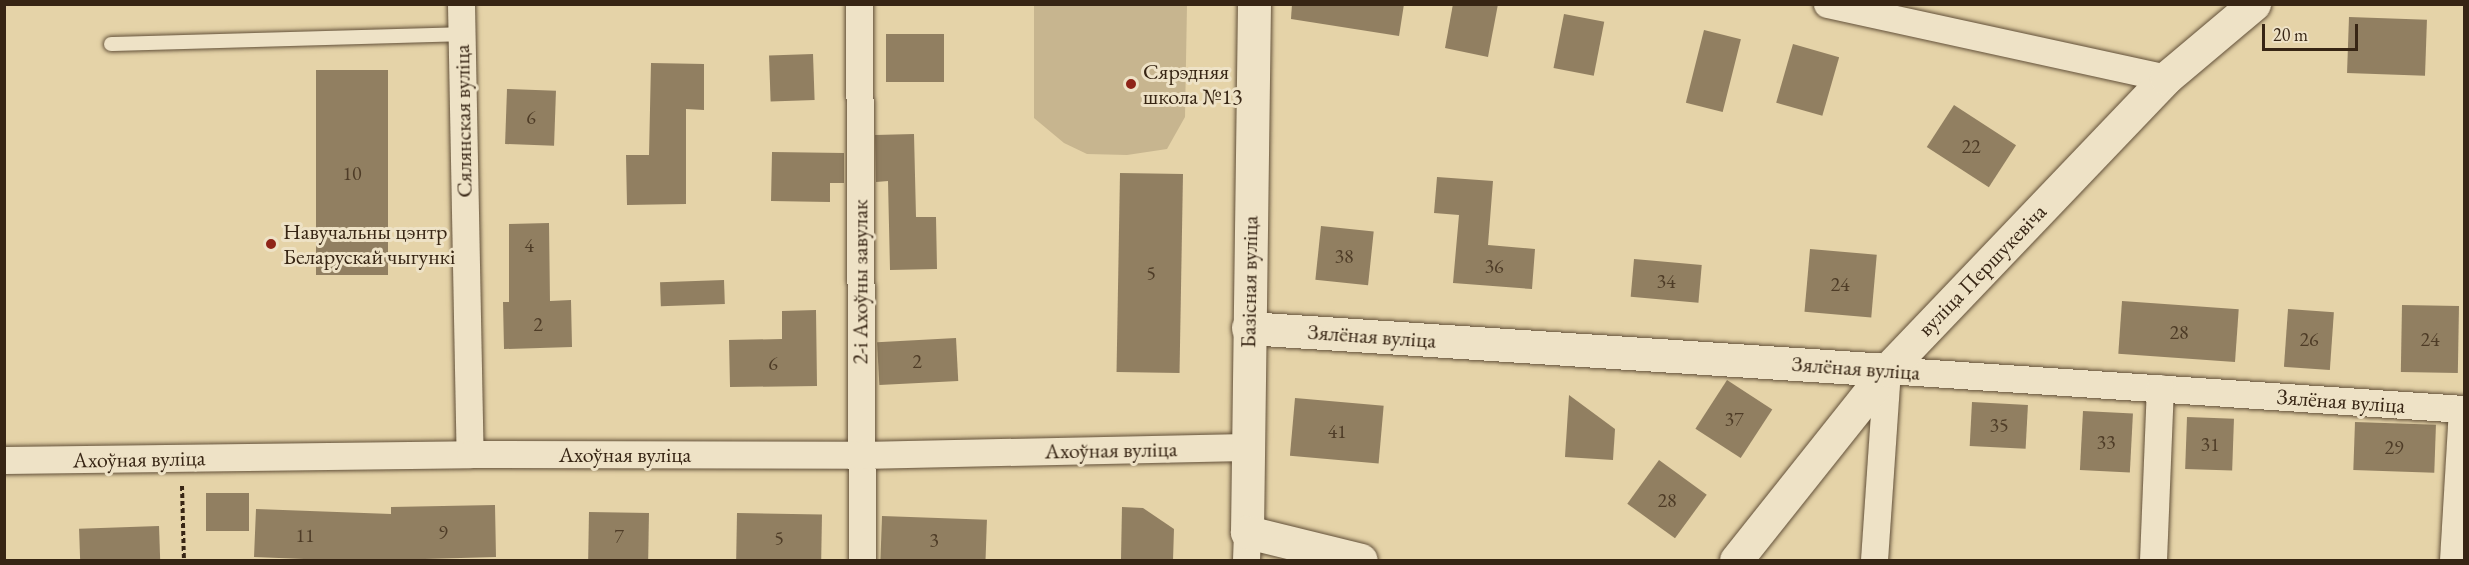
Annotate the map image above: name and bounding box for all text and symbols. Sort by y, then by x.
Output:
scale bar [2265,12,2361,50]
text: 20 m [2273,23,2308,46]
street label: Сялянская вуліца [448,44,478,198]
place label: Сярэдняя школа №13 [1143,58,1243,110]
marker: Сярэдняя школа №13 [1124,77,1138,91]
house number: 6 [526,105,536,129]
house number: 22 [1961,134,1981,158]
house number: 10 [342,161,362,185]
street label: вуліца Першукевіча [1912,198,2052,342]
street label: 2-і Ахоўны завулак [847,200,873,364]
street label: Базісная вуліца [1235,216,1263,348]
place label: Навучальны цэнтр Беларускай чыгункі [283,218,456,270]
house number: 4 [524,233,534,257]
marker: Навучальны цэнтр Беларускай чыгункі [264,237,278,251]
house number: 38 [1334,244,1354,268]
house number: 36 [1484,254,1504,278]
house number: 5 [1146,261,1156,285]
house number: 34 [1656,269,1676,293]
house number: 24 [1830,272,1850,296]
house number: 2 [533,312,543,336]
street label: Зялёная вуліца [1307,318,1437,354]
house number: 28 [2169,320,2189,344]
house number: 26 [2299,327,2319,351]
house number: 24 [2420,327,2440,351]
house number: 2 [912,349,922,373]
street label: Зялёная вуліца [1791,350,1921,386]
house number: 6 [768,351,778,375]
street label: Зялёная вуліца [2276,383,2406,419]
house number: 37 [1724,407,1744,431]
house number: 35 [1989,413,2009,437]
house number: 41 [1327,419,1347,443]
house number: 33 [2096,430,2116,454]
house number: 31 [2200,432,2220,456]
house number: 29 [2384,435,2404,459]
street label: Ахоўная вуліца [1044,436,1178,464]
street label: Ахоўная вуліца [559,442,691,468]
street label: Ахоўная вуліца [72,445,206,473]
house number: 28 [1657,488,1677,512]
house number: 9 [438,520,448,544]
house number: 11 [295,523,315,547]
house number: 7 [614,524,624,548]
house number: 5 [774,526,784,550]
house number: 3 [929,528,939,552]

